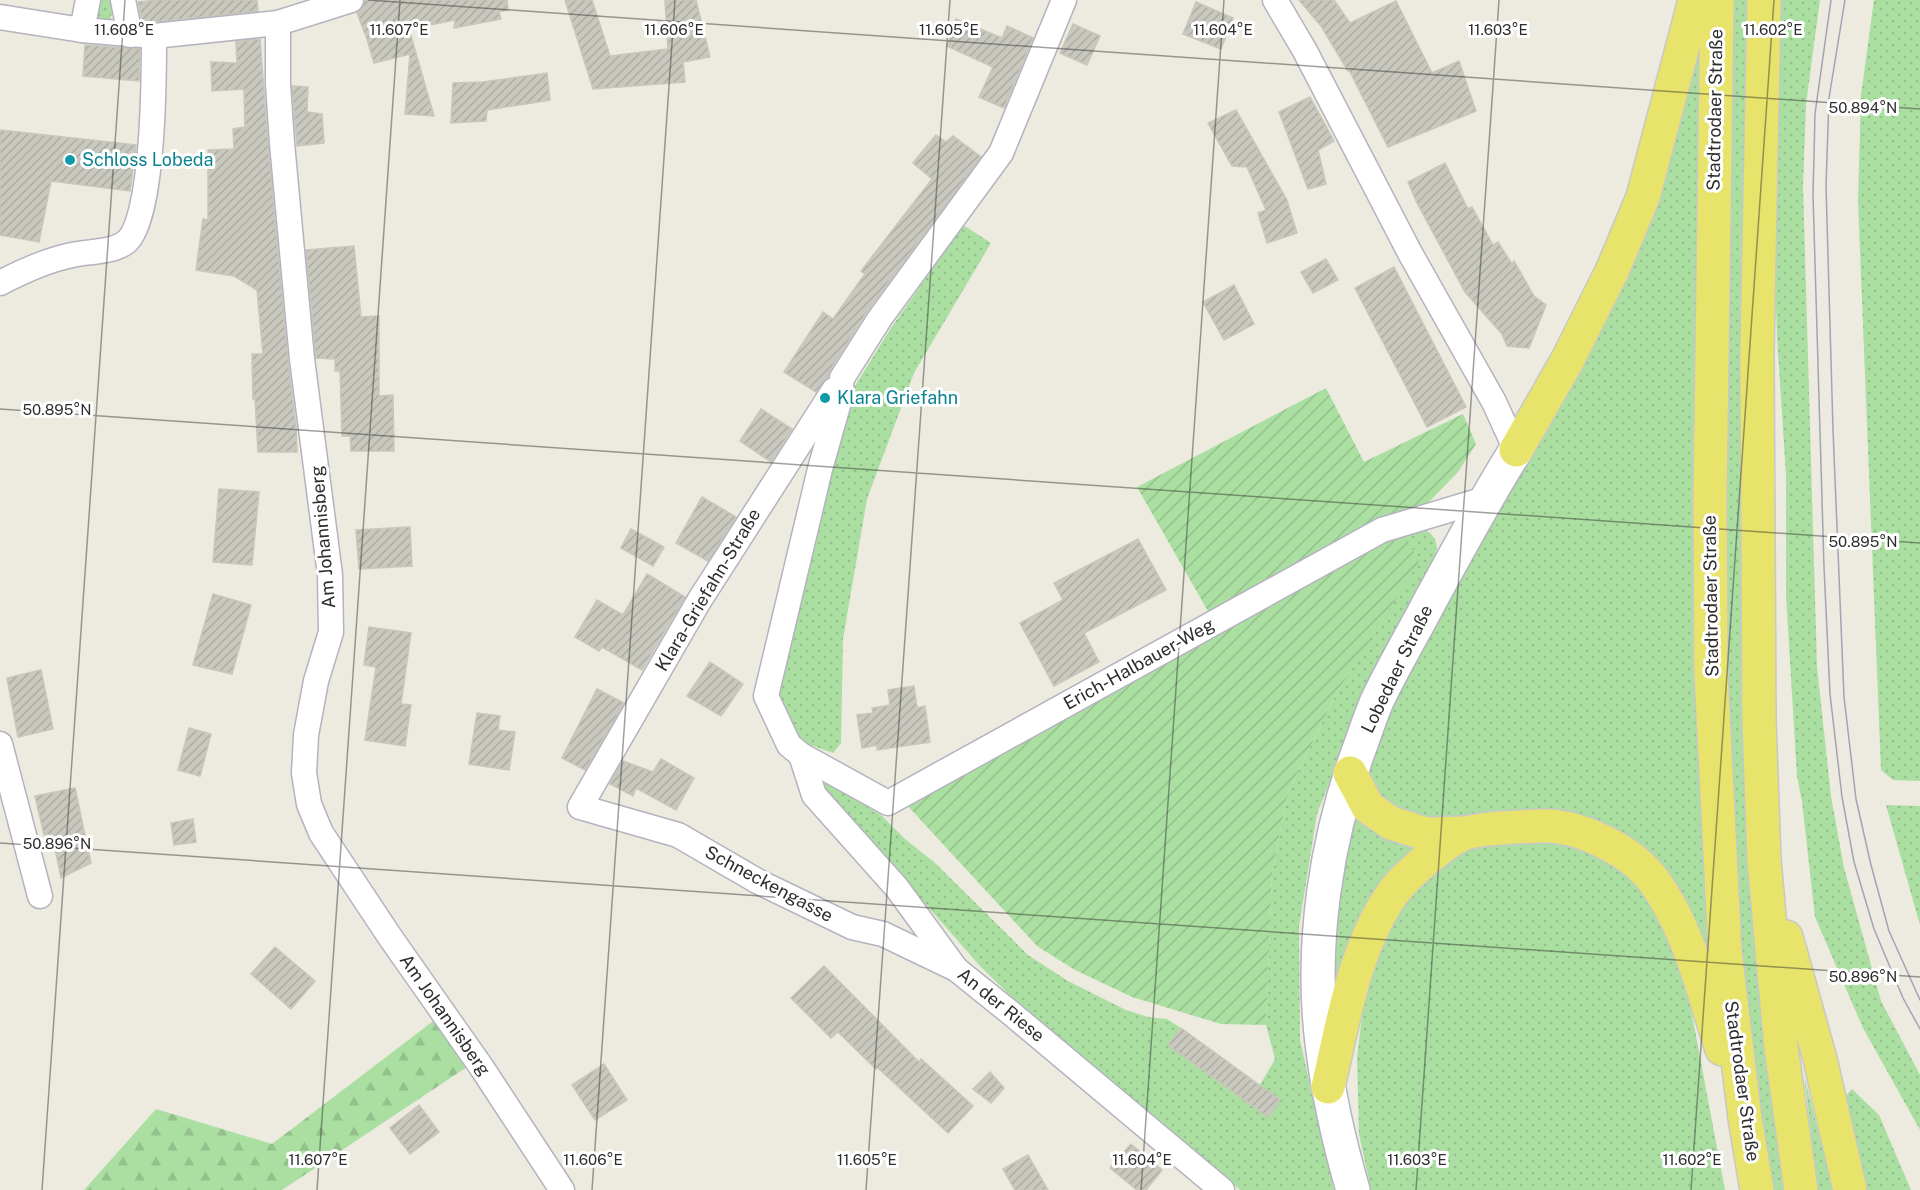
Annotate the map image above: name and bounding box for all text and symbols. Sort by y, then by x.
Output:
text: 11.608°E [94,21,154,38]
text: 11.607°E [370,21,429,38]
text: 11.606°E [644,21,704,38]
text: 11.605°E [919,21,979,38]
text: 11.604°E [1193,21,1253,38]
text: 11.603°E [1468,21,1528,38]
text: 11.602°E [1743,21,1803,38]
street label: Stadtrodaer Straße [1703,29,1726,191]
text: 50.894°N [1829,99,1897,116]
place label: Schloss Lobeda [82,149,214,170]
marker: Schloss Lobeda [63,153,77,167]
place label: Klara Griefahn [837,387,958,408]
marker: Klara Griefahn [818,391,832,405]
text: 50.895°N [22,401,92,418]
street label: Am Johannisberg [306,465,339,609]
street label: Klara-Griefahn-Straße [651,505,764,675]
street label: Stadtrodaer Straße [1699,515,1722,677]
text: 50.895°N [1828,533,1898,550]
street label: Lobedaer Straße [1357,601,1437,736]
street label: Erich-Halbauer-Weg [1060,613,1218,714]
text: 50.896°N [23,835,91,852]
street label: Schneckengasse [702,841,837,926]
street label: Am Johannisberg [396,950,495,1079]
street label: An der Riese [954,963,1049,1046]
text: 50.896°N [1829,968,1897,985]
street label: Stadtrodaer Straße [1721,999,1764,1163]
text: 11.607°E [289,1151,348,1168]
text: 11.606°E [563,1151,623,1168]
text: 11.605°E [837,1151,897,1168]
text: 11.604°E [1112,1151,1172,1168]
text: 11.603°E [1387,1151,1447,1168]
text: 11.602°E [1662,1151,1722,1168]

